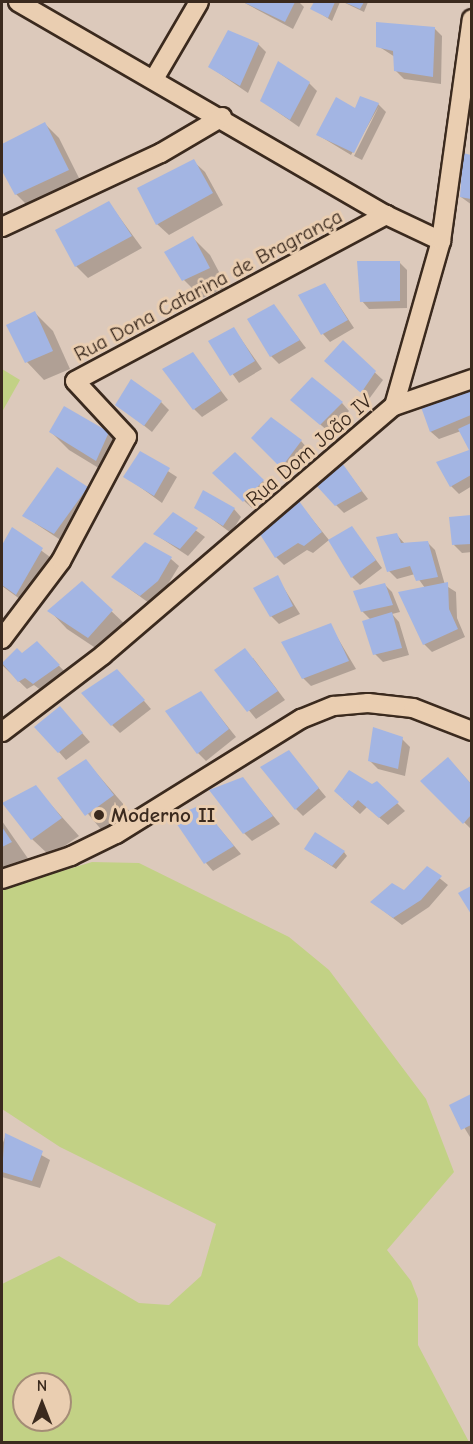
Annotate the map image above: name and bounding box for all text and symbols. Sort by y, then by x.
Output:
street label: Rua Dona Catarina de Bragrança [69,203,347,367]
street label: Rua Dom João IV [241,388,377,512]
place label: Moderno II [111,802,215,828]
marker: Moderno II [92,808,106,822]
north arrow [12,1372,72,1432]
text: N [37,1377,47,1395]

